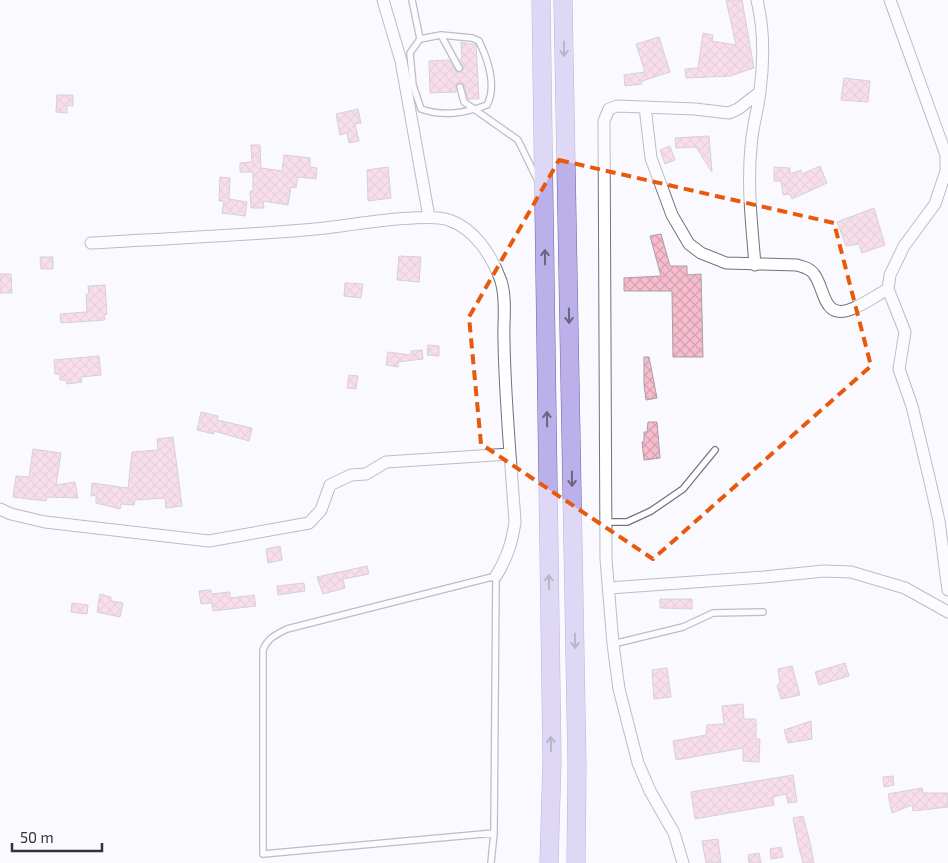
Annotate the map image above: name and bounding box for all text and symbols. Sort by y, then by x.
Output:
one-way arrow [559,40,569,56]
one-way arrow [541,249,550,265]
one-way arrow [564,308,574,324]
one-way arrow [543,412,552,428]
one-way arrow [567,470,576,486]
one-way arrow [545,574,554,590]
one-way arrow [570,633,579,649]
one-way arrow [547,737,556,753]
scale bar [12,820,102,852]
text: 50 m [20,828,54,846]

